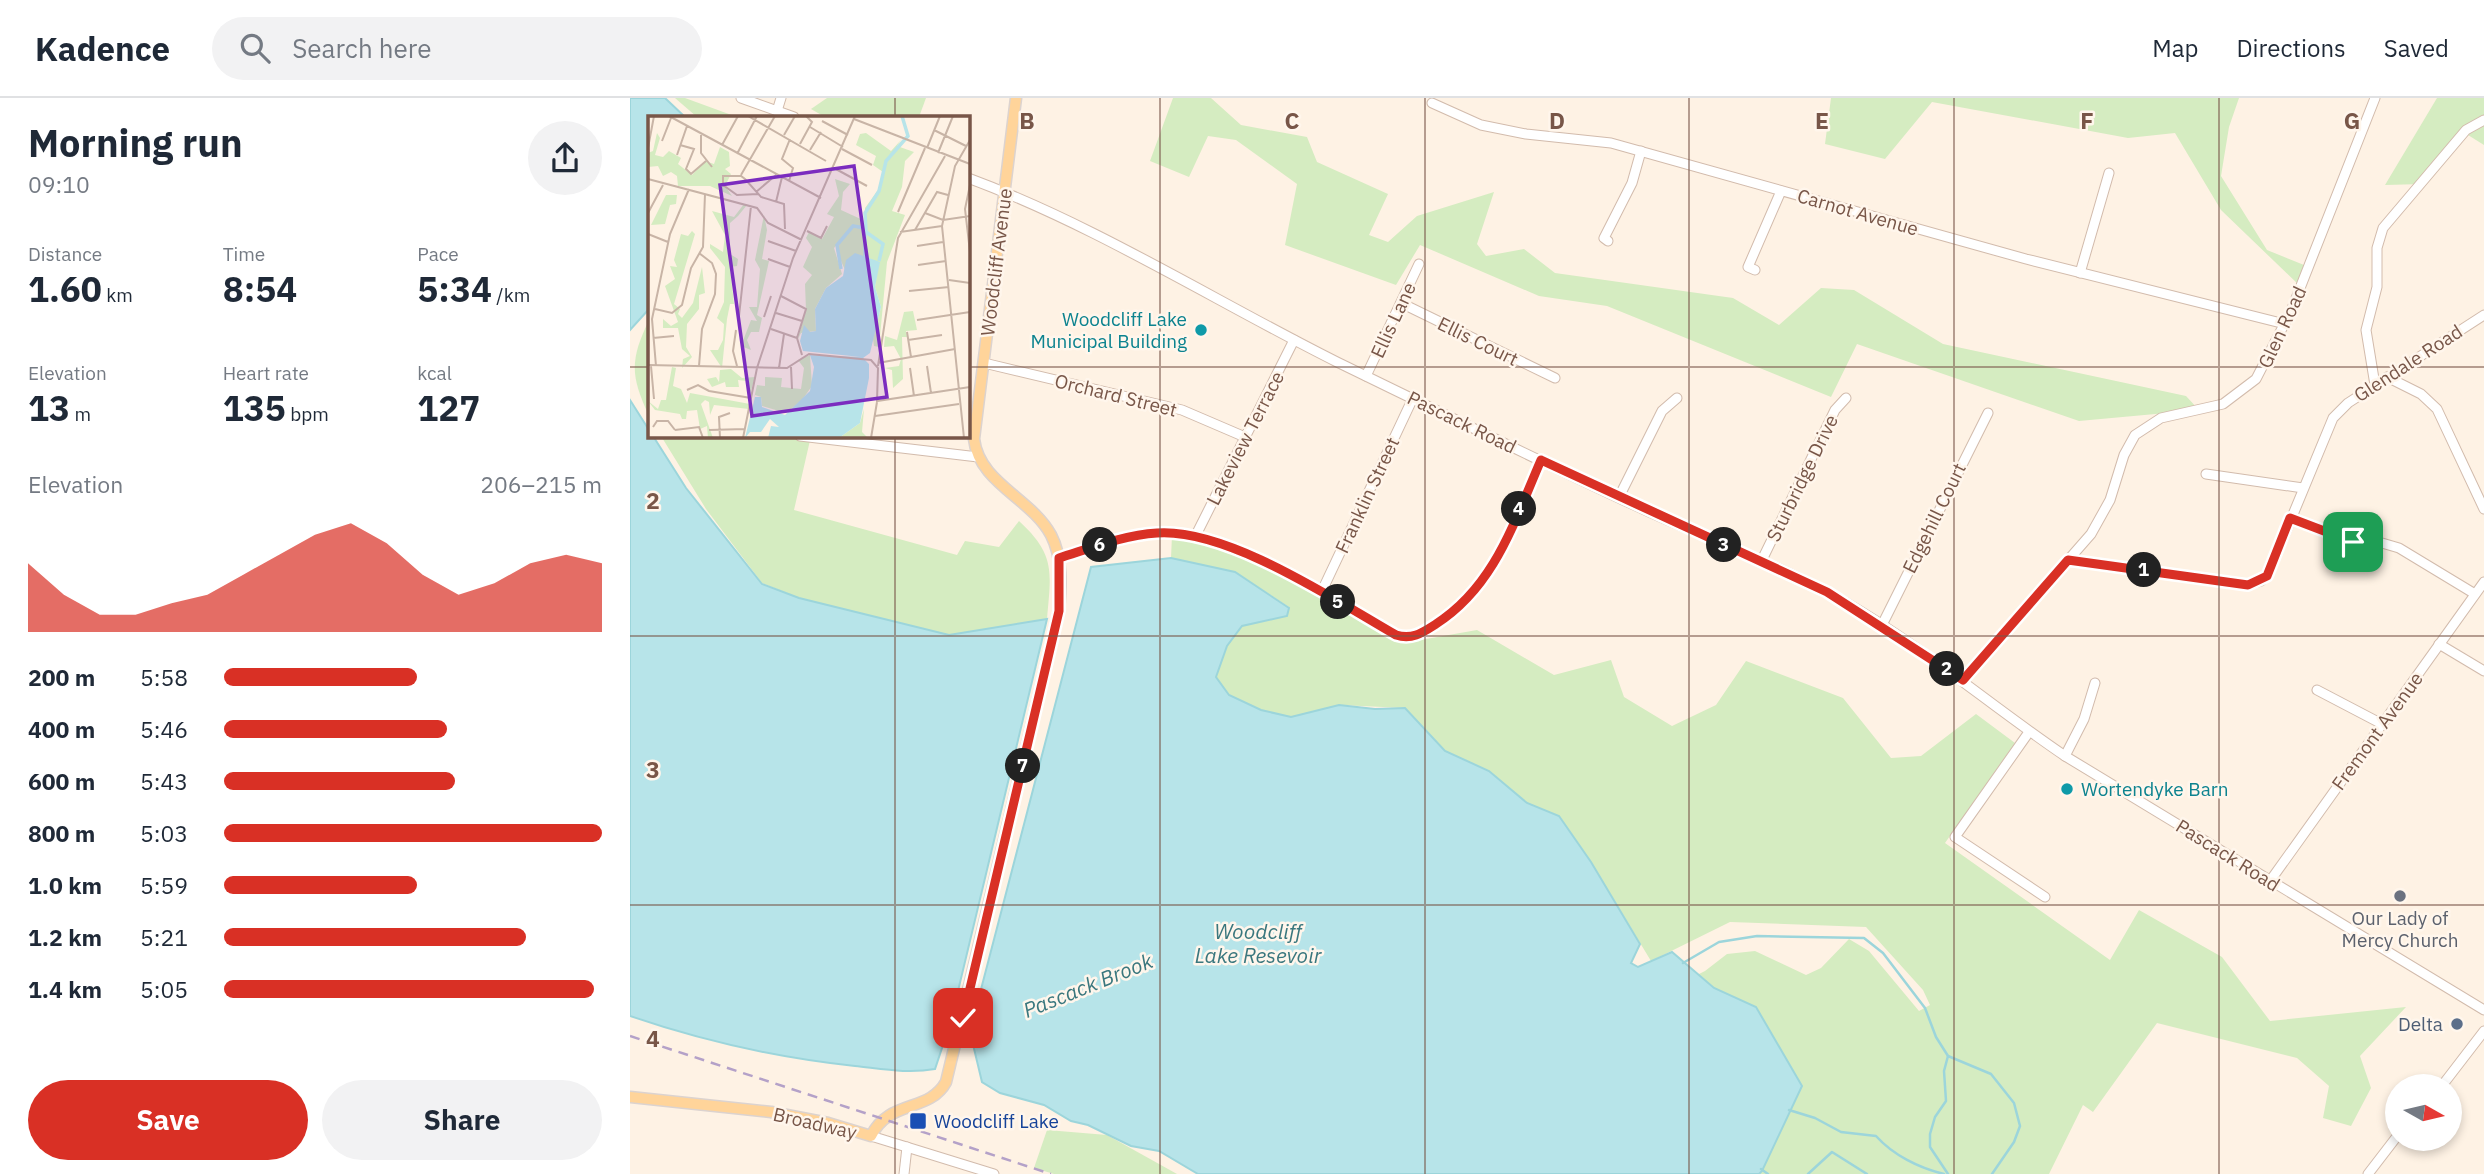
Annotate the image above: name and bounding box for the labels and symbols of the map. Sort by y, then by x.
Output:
text: B [1019,105,1035,135]
text: C [1285,105,1300,135]
text: D [1549,105,1565,135]
text: E [1815,105,1829,135]
text: F [2080,105,2094,135]
text: G [2344,105,2360,135]
inset map [648,116,970,438]
street label: Carnot Avenue [1795,183,1921,241]
street label: Woodcliff Avenue [975,187,1017,337]
street label: Ellis Lane [1365,278,1421,362]
street label: Glen Road [2253,282,2311,372]
place label: Woodcliff Lake Municipal Building [1030,307,1187,353]
street label: Ellis Court [1434,311,1522,371]
street label: Glendale Road [2349,319,2467,407]
marker: Woodcliff Lake Municipal Building [1193,322,1209,338]
street label: Lakeview Terrace [1201,367,1289,509]
street label: Orchard Street [1052,368,1180,422]
street label: Pascack Road [1404,385,1520,459]
street label: Sturbridge Drive [1761,411,1843,545]
street label: Franklin Street [1330,433,1404,557]
street label: Edgehill Court [1897,459,1971,577]
text: 2 [646,485,660,515]
pin: 4 [1502,492,1536,526]
pin [2323,512,2383,572]
pin: 6 [1082,528,1118,562]
pin: 3 [1706,528,1742,562]
pin: 1 [2126,552,2162,588]
pin: 5 [1320,584,1356,620]
pin: 2 [1930,652,1964,686]
street label: Fremont Avenue [2326,667,2428,795]
pin: 7 [1006,748,1040,784]
text: 3 [646,754,660,784]
place label: Wortendyke Barn [2081,777,2229,801]
marker: Wortendyke Barn [2059,781,2075,797]
street label: Pascack Road [2172,814,2284,896]
marker: Our Lady of Mercy Church [2392,888,2408,904]
place label: Our Lady of Mercy Church [2342,906,2458,952]
water label: Woodcliff Lake Resevoir [1195,917,1323,969]
water label: Pascack Brook [1019,946,1158,1024]
pin [933,988,993,1048]
place label: Delta [2398,1012,2443,1036]
marker: Delta [2449,1016,2465,1032]
text: 4 [646,1023,660,1053]
north arrow [2385,1074,2462,1152]
street label: Broadway [771,1102,860,1144]
place label: Woodcliff Lake [934,1109,1059,1133]
marker: Woodcliff Lake [908,1111,928,1131]

